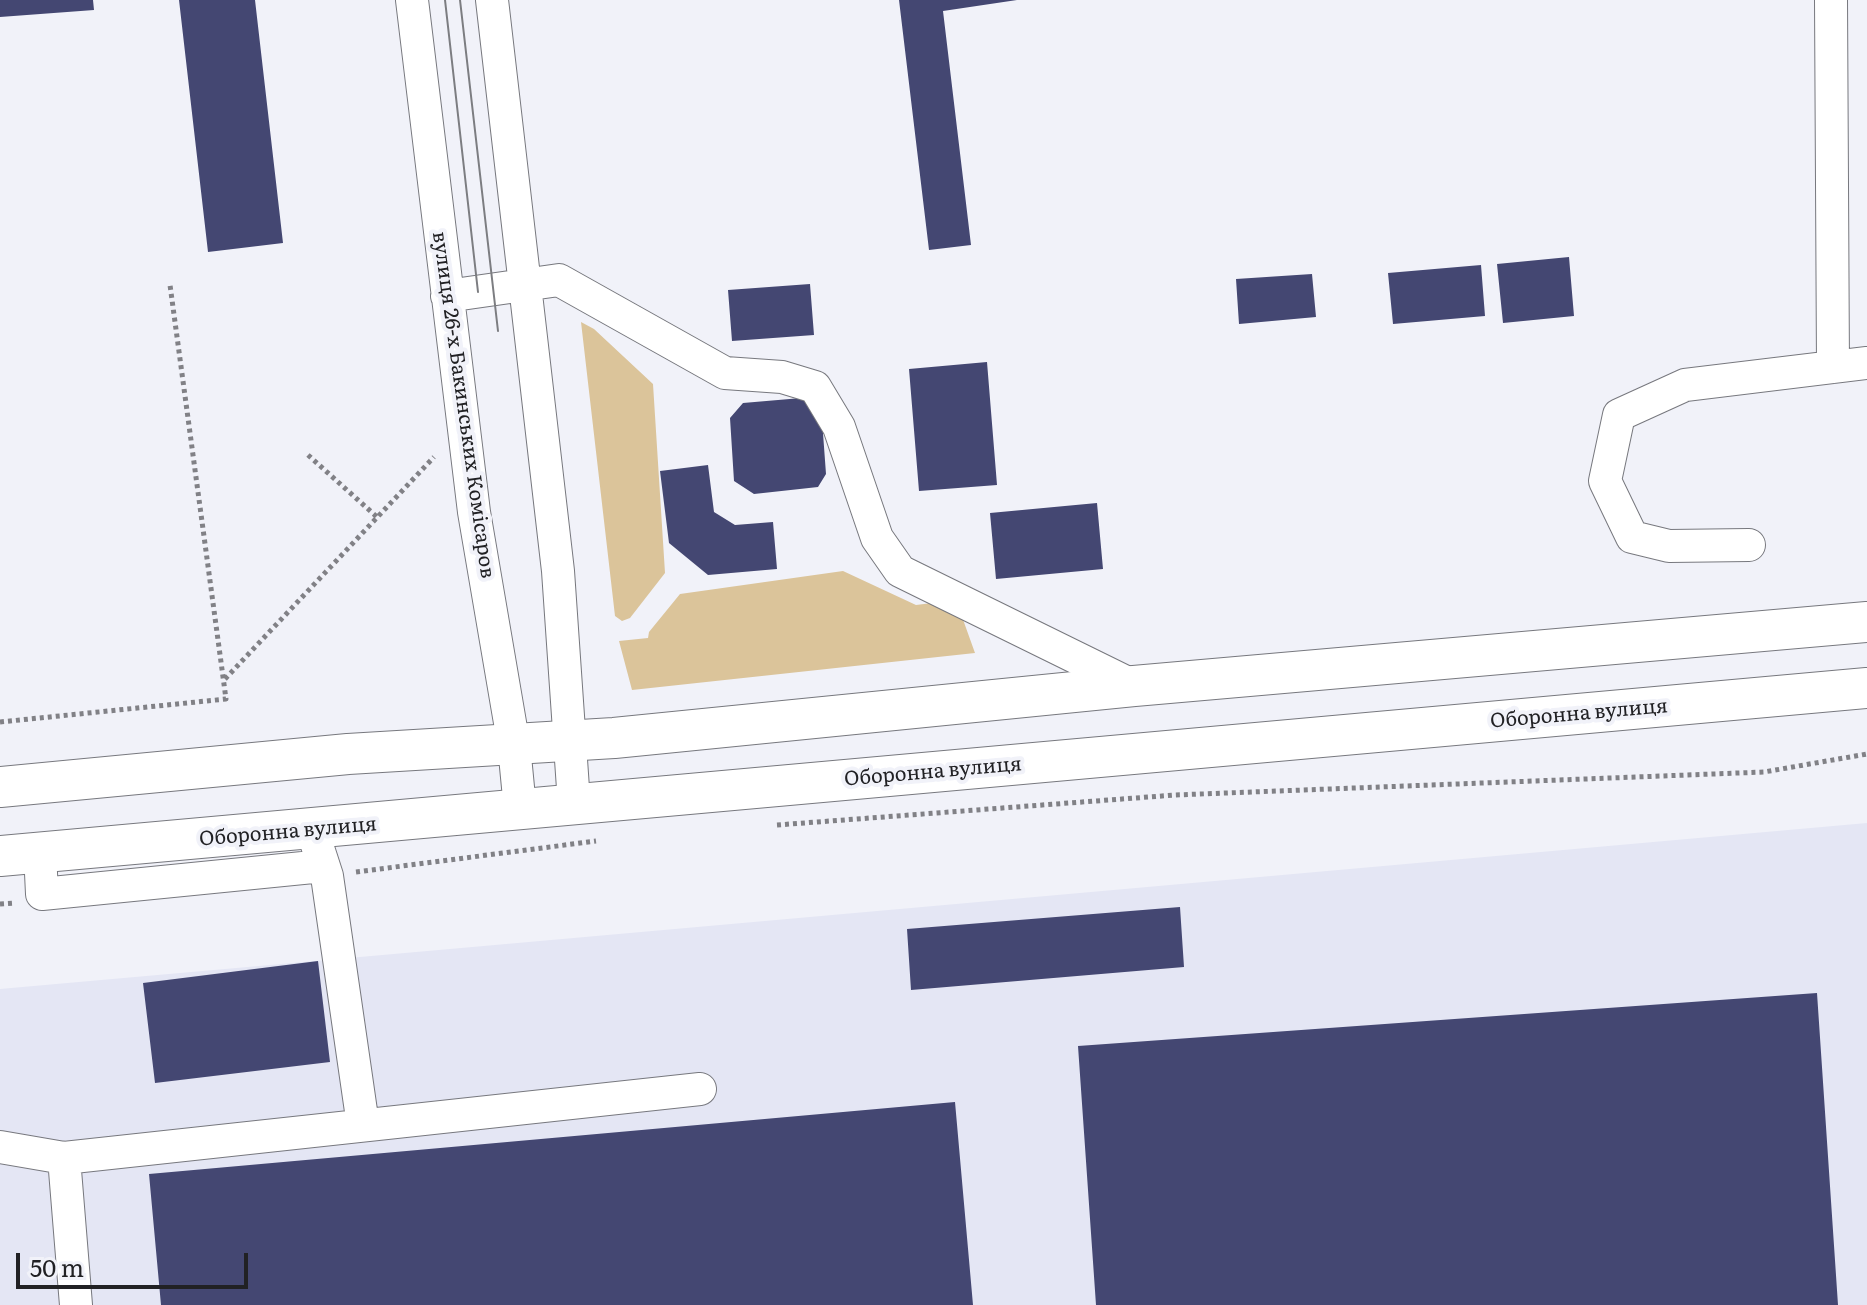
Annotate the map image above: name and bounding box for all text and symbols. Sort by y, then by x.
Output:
street label: вулиця 26-х Бакинських Комісаров [427,230,499,580]
street label: Оборонна вулиця [1489,694,1669,734]
street label: Оборонна вулиця [843,752,1023,792]
street label: Оборонна вулиця [198,812,378,852]
scale bar [20,1237,252,1287]
text: 50 m [30,1249,84,1284]

